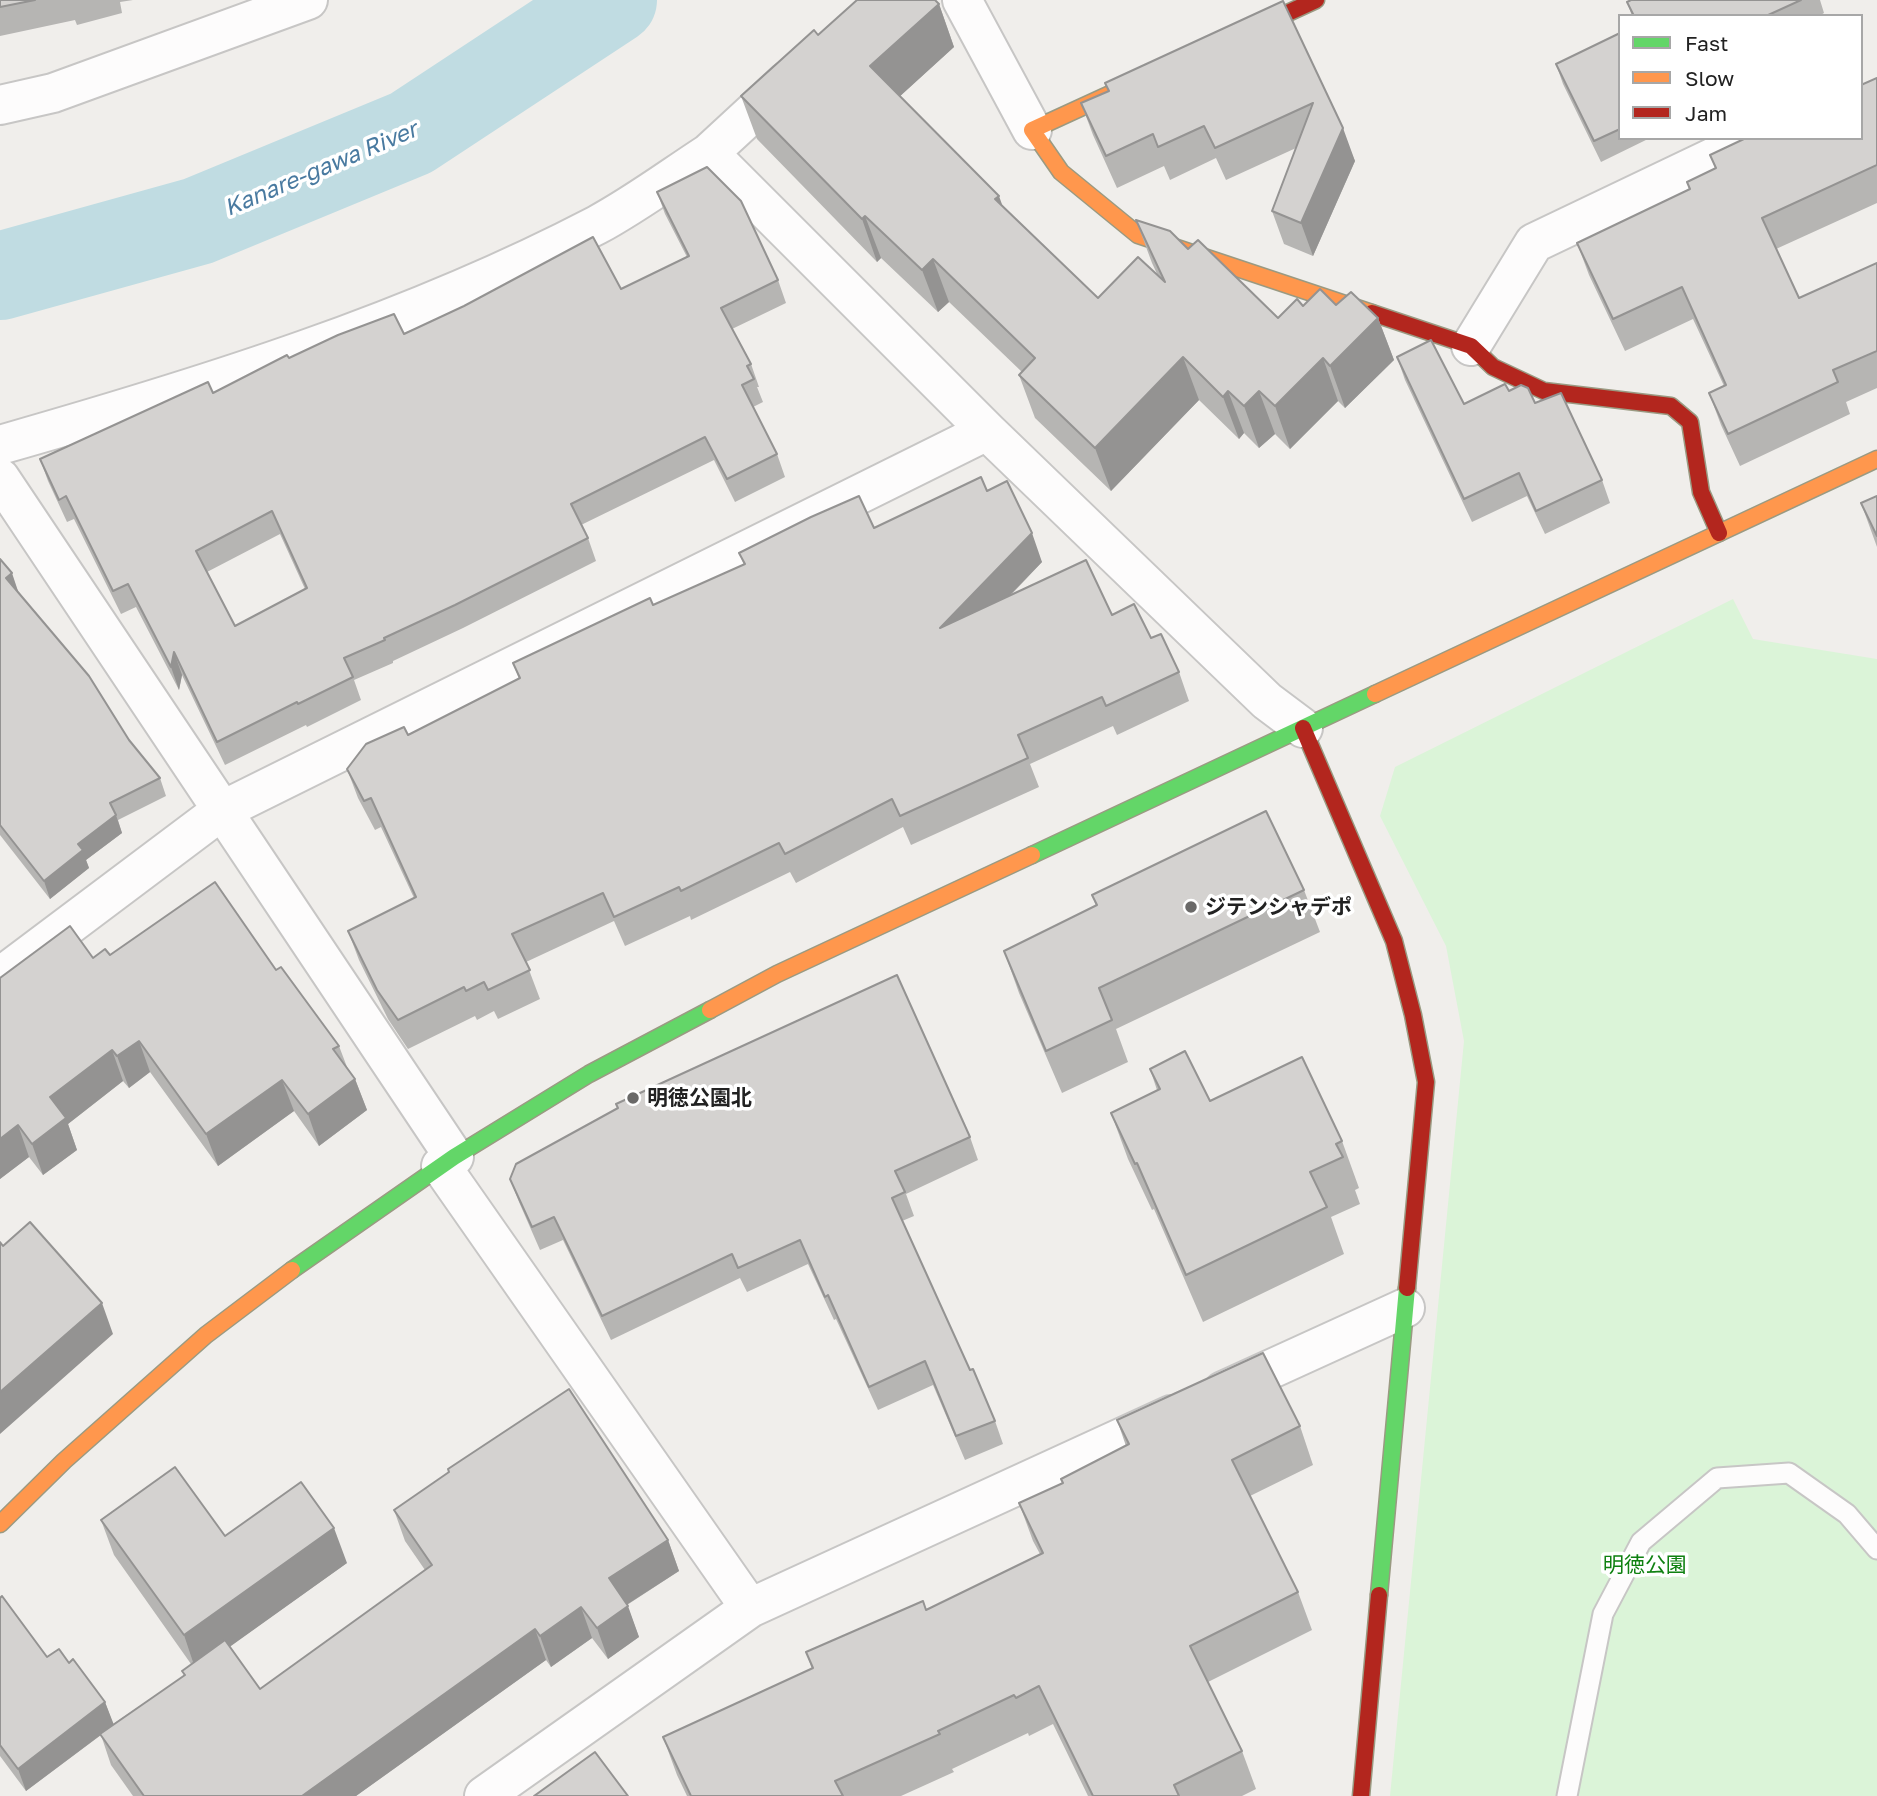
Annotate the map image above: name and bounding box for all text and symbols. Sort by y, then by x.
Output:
legend [1618,14,1863,140]
text: Fast [1685,30,1728,56]
text: Slow [1685,65,1734,91]
text: Jam [1685,100,1727,126]
water label: Kanare-gawa River [220,116,422,222]
place label: ジテンシャデポ [1205,894,1352,920]
marker: ジテンシャデポ [1183,899,1199,915]
place label: 明徳公園北 [647,1085,752,1111]
marker: 明徳公園北 [625,1090,641,1106]
park label: 明徳公園 [1603,1552,1687,1578]

